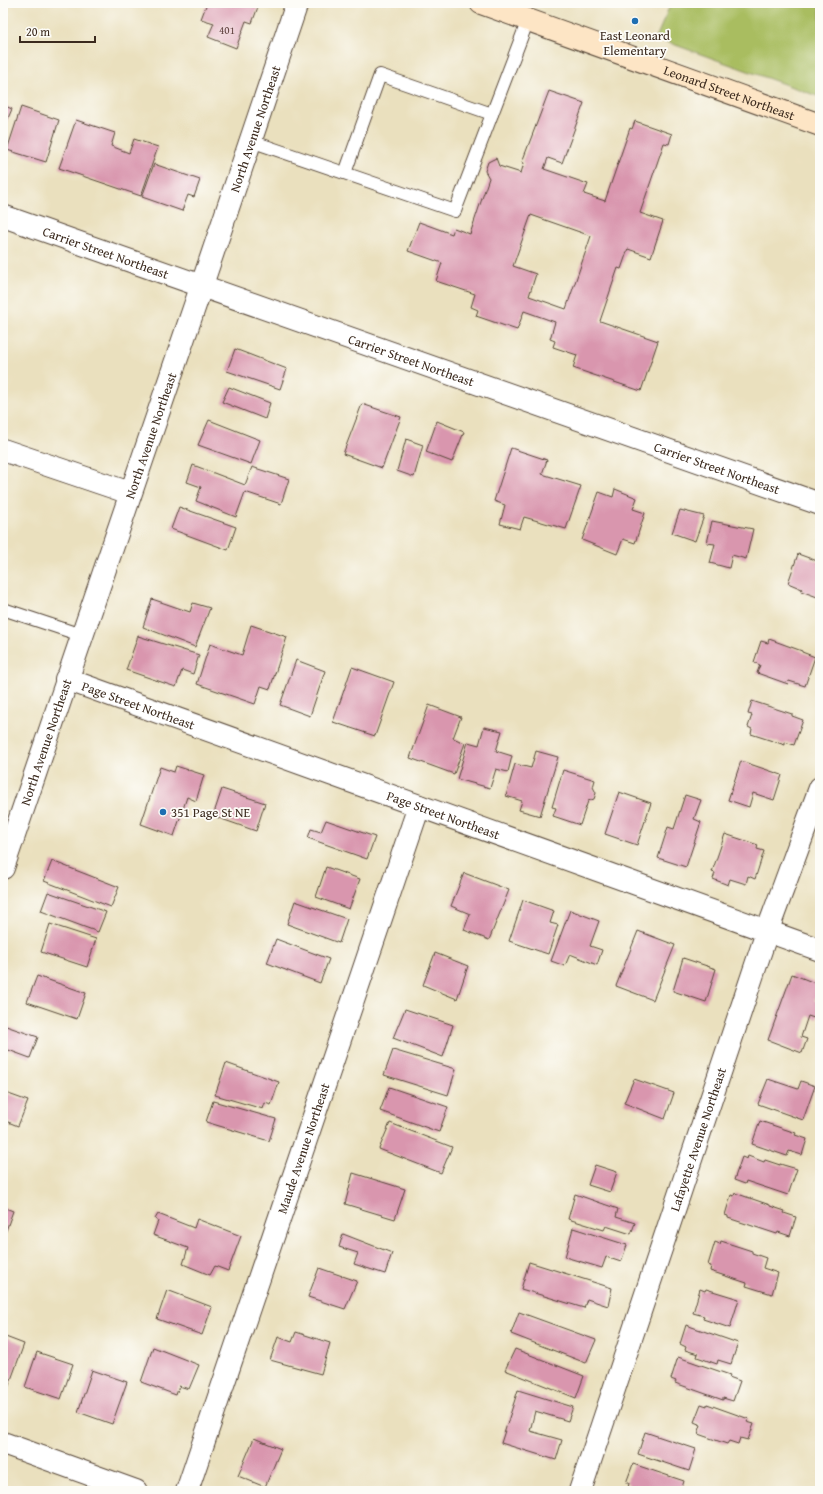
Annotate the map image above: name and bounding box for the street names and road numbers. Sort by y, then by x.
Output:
street label: Leonard Street Northeast [661,61,798,125]
street label: North Avenue Northeast [225,63,286,195]
street label: Carrier Street Northeast [40,222,172,284]
street label: Carrier Street Northeast [346,329,477,391]
street label: North Avenue Northeast [120,369,181,501]
street label: Carrier Street Northeast [651,437,783,499]
street label: North Avenue Northeast [16,676,77,808]
street label: Page Street Northeast [79,676,198,735]
street label: Page Street Northeast [384,786,503,844]
street label: Lafayette Avenue Northeast [665,1064,731,1214]
street label: Maude Avenue Northeast [273,1080,335,1216]

